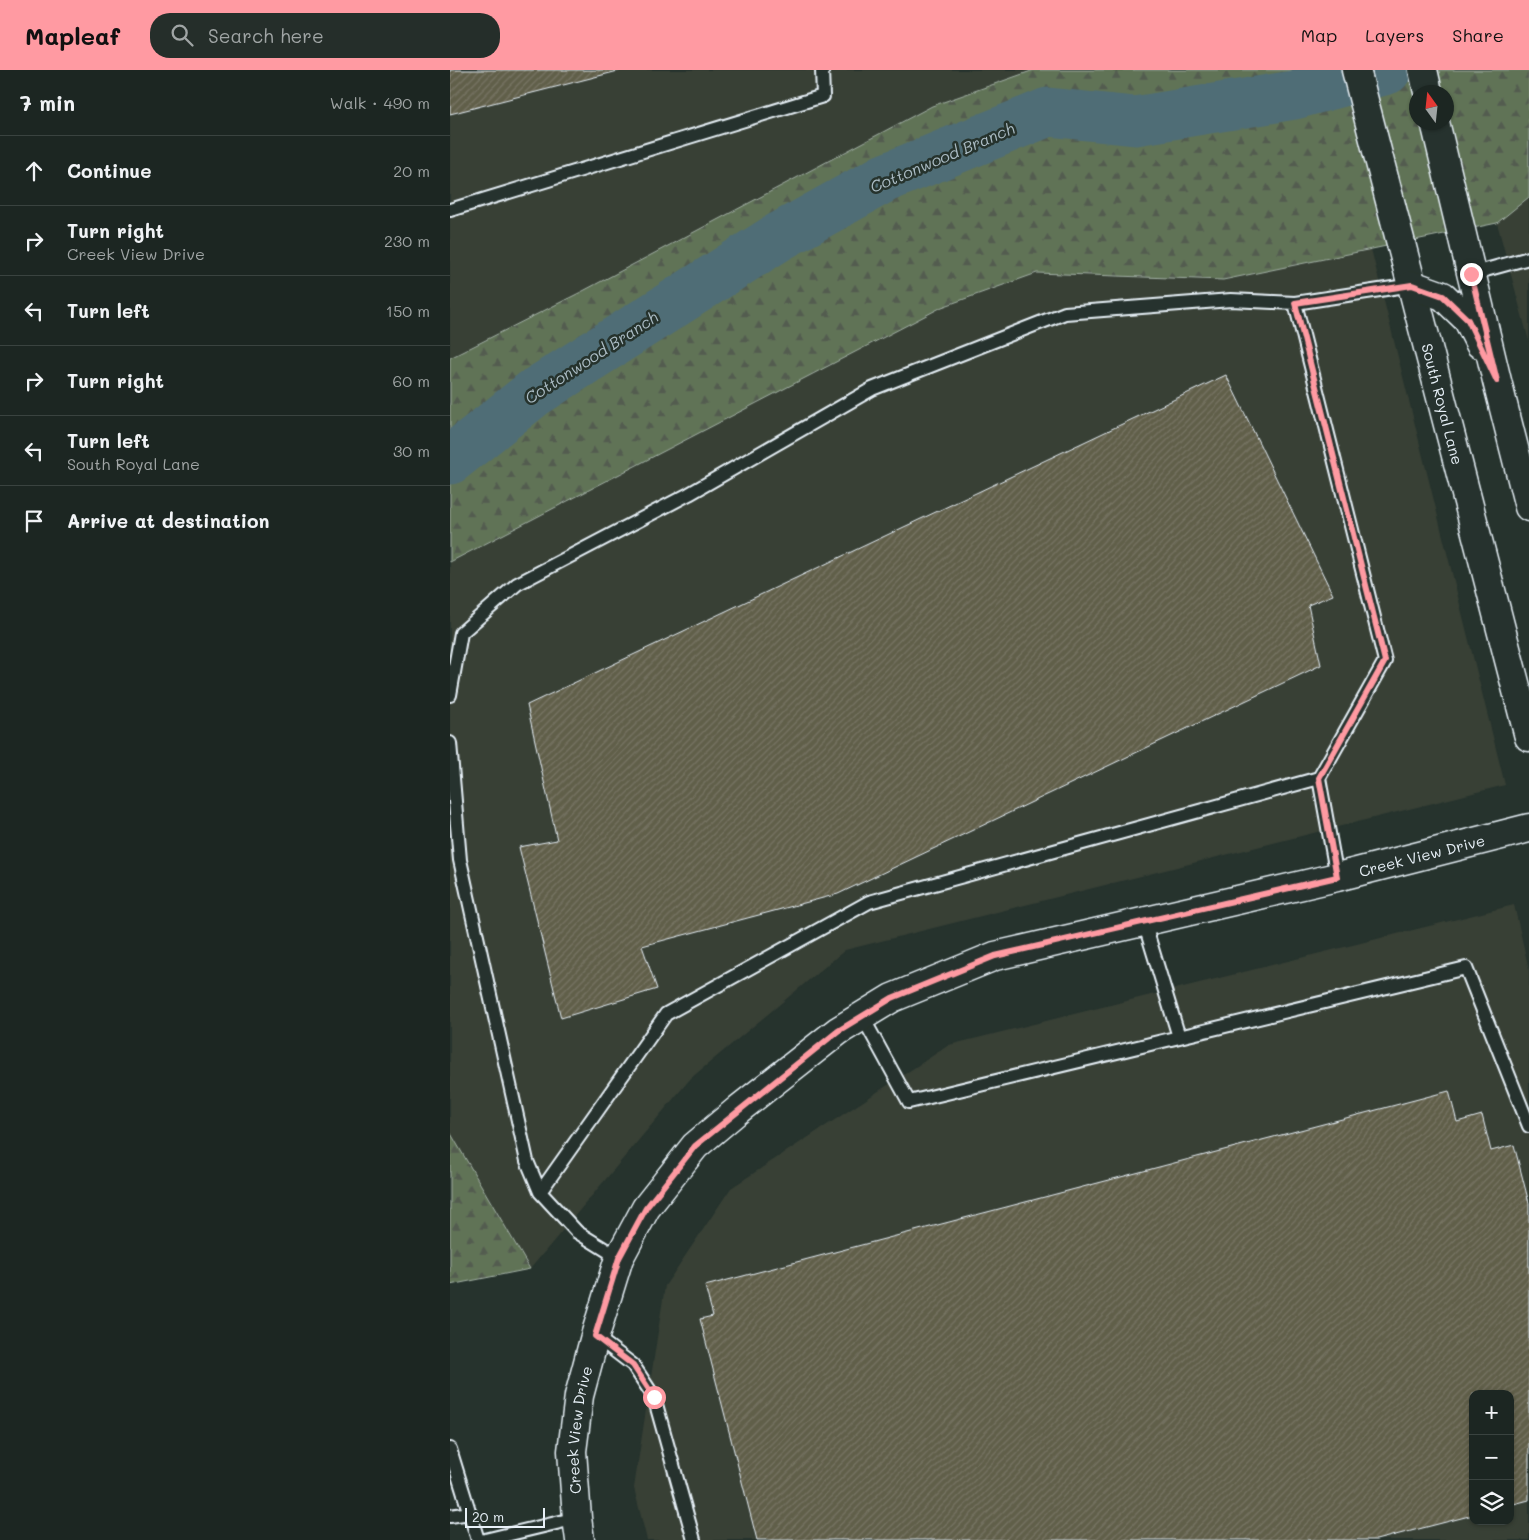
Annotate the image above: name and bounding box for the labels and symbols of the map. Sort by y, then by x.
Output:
north arrow [1409,85,1454,130]
water label: Cottonwood Branch [866,117,1018,197]
route end [1460,263,1483,286]
water label: Cottonwood Branch [520,306,662,408]
street label: South Royal Lane [1417,341,1468,467]
street label: Creek View Drive [1357,830,1487,881]
street label: Creek View Drive [562,1364,597,1495]
route start [643,1386,666,1409]
scale bar [465,1505,545,1528]

